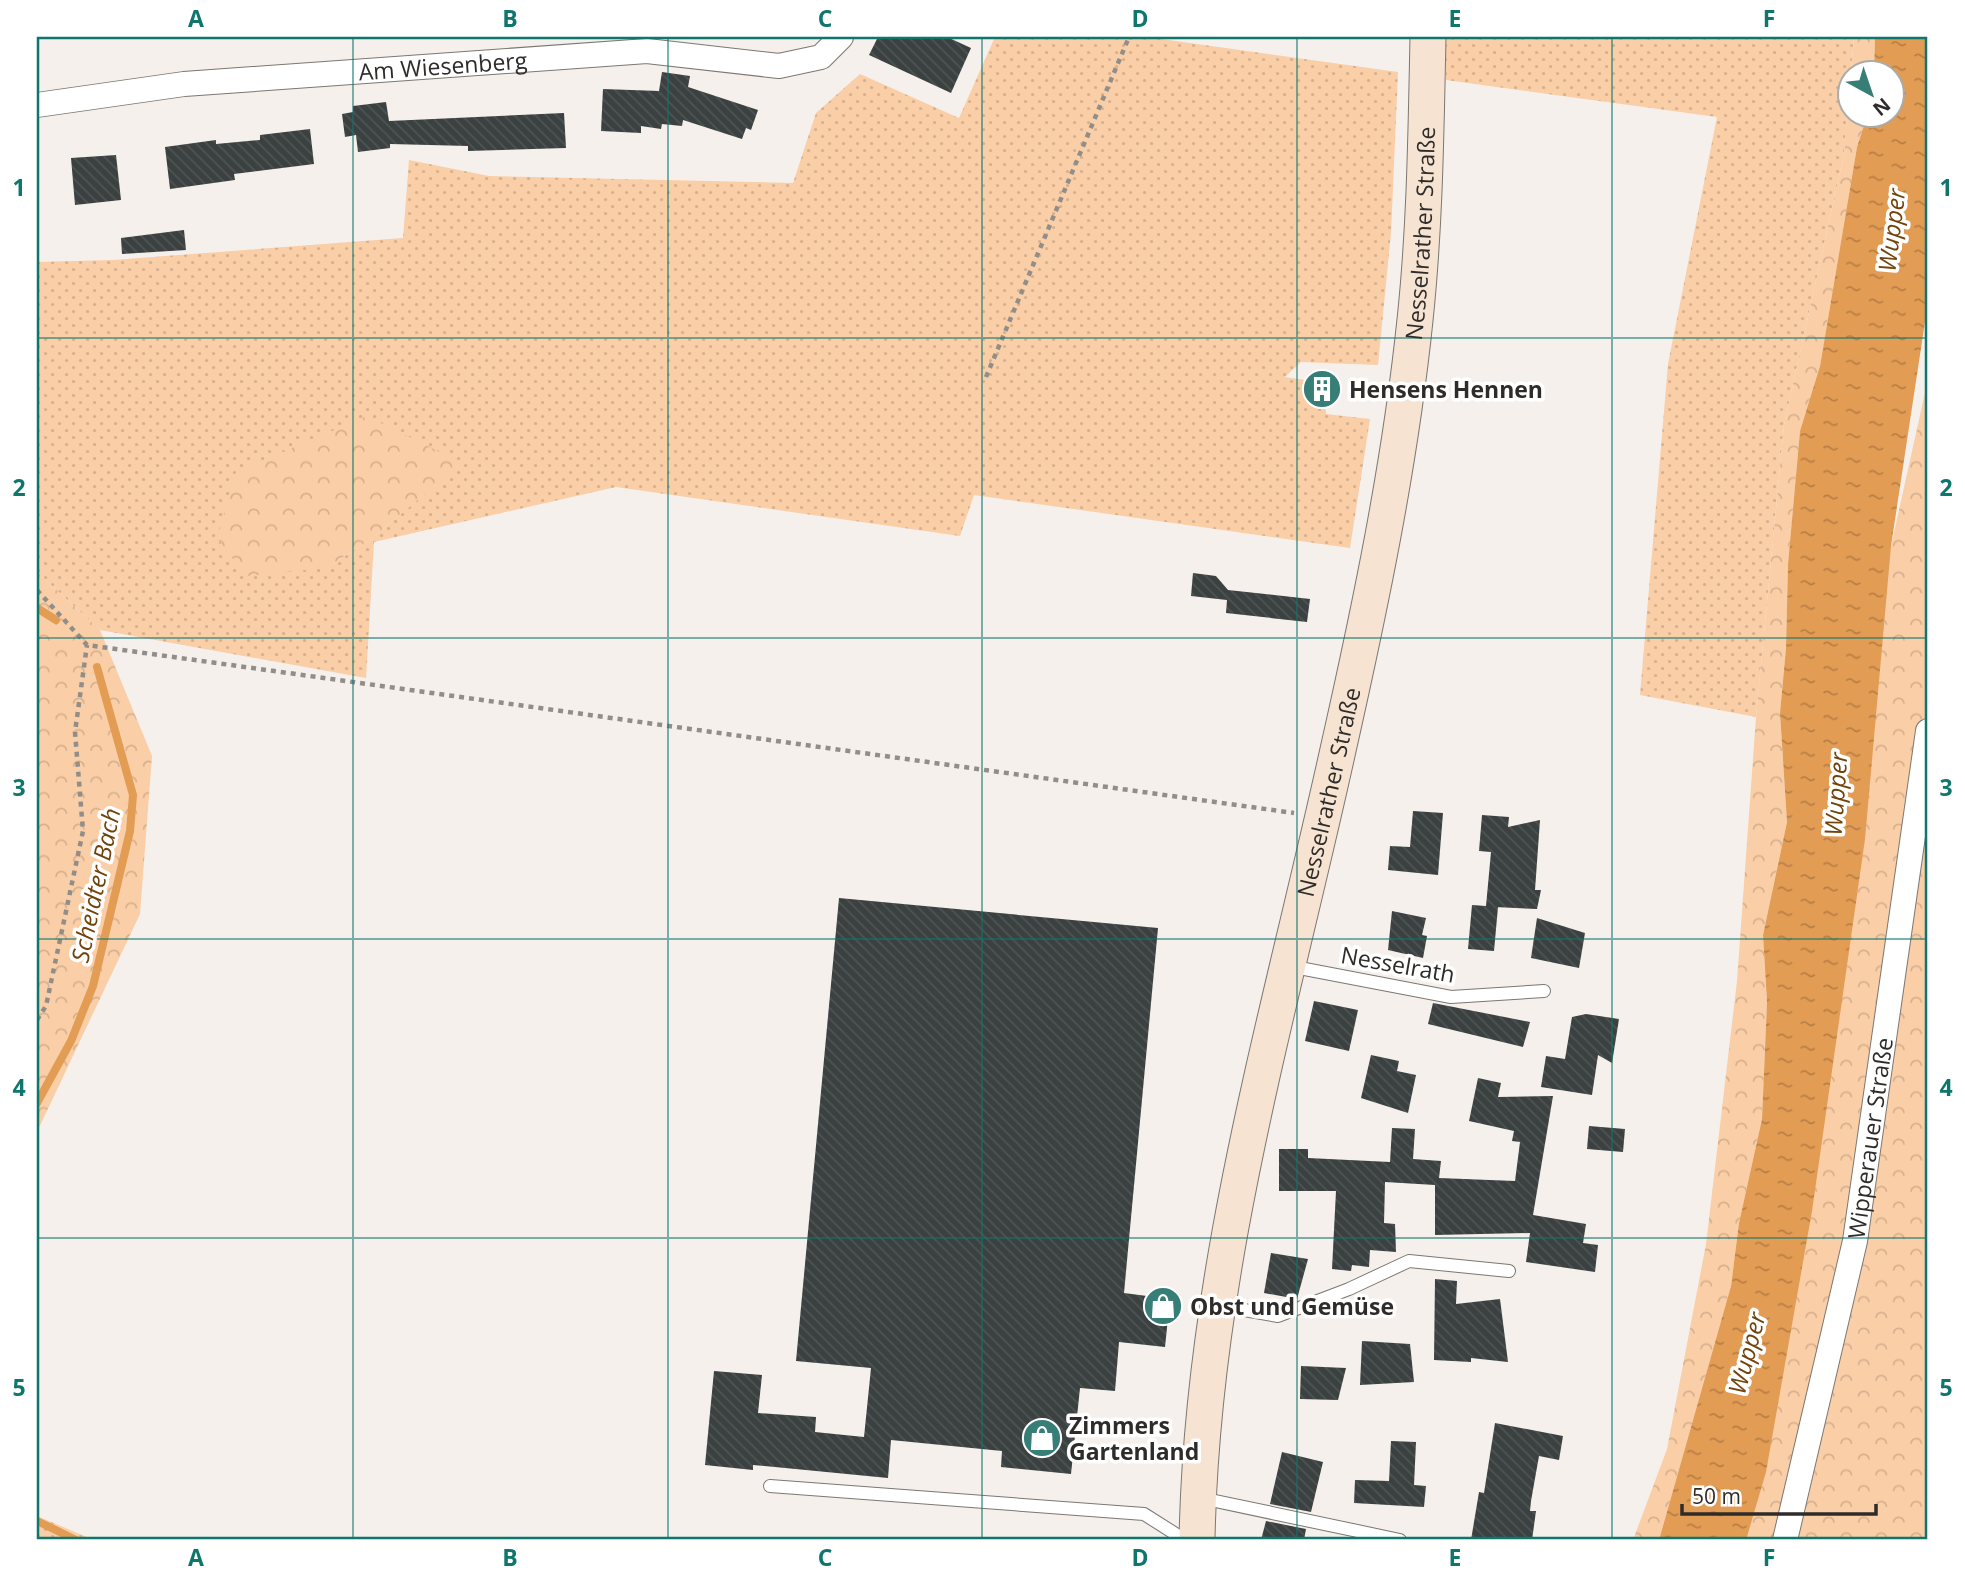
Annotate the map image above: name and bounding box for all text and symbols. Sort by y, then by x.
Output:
text: A [188,2,204,34]
text: B [502,2,518,34]
text: C [818,2,832,34]
text: D [1131,2,1149,34]
text: E [1449,2,1461,34]
text: F [1763,2,1775,34]
street label: Am Wiesenberg [358,44,529,88]
north arrow [1836,60,1906,130]
text: N [1868,92,1896,122]
street label: Nesselrather Straße [1397,126,1442,342]
text: 1 [12,171,26,203]
text: 1 [1939,171,1953,203]
water label: Wupper [1870,185,1913,273]
building icon: Hensens Hennen [1301,368,1343,410]
place label: Hensens Hennen [1349,373,1543,405]
text: 2 [12,471,26,503]
text: 2 [1939,471,1953,503]
street label: Nesselrather Straße [1289,684,1368,900]
water label: Wupper [1816,750,1854,837]
text: 3 [12,771,26,803]
text: 3 [1939,771,1953,803]
water label: Scheidter Bach [63,805,127,965]
street label: Nesselrath [1338,938,1458,990]
street label: Wipperauer Straße [1840,1035,1900,1241]
text: 4 [12,1071,26,1103]
text: 4 [1939,1071,1953,1103]
shop icon: Obst und Gemüse [1142,1285,1184,1327]
place label: Obst und Gemüse [1190,1290,1394,1322]
water label: Wupper [1719,1307,1773,1398]
text: 5 [12,1371,26,1403]
text: 5 [1939,1371,1953,1403]
place label: Zimmers Gartenland [1069,1409,1199,1467]
shop icon: Zimmers Gartenland [1021,1417,1063,1459]
scale bar [1682,1472,1876,1516]
text: 50 m [1692,1482,1741,1510]
text: A [188,1541,204,1573]
text: B [502,1541,518,1573]
text: C [818,1541,832,1573]
text: D [1131,1541,1149,1573]
text: E [1449,1541,1461,1573]
text: F [1763,1541,1775,1573]

